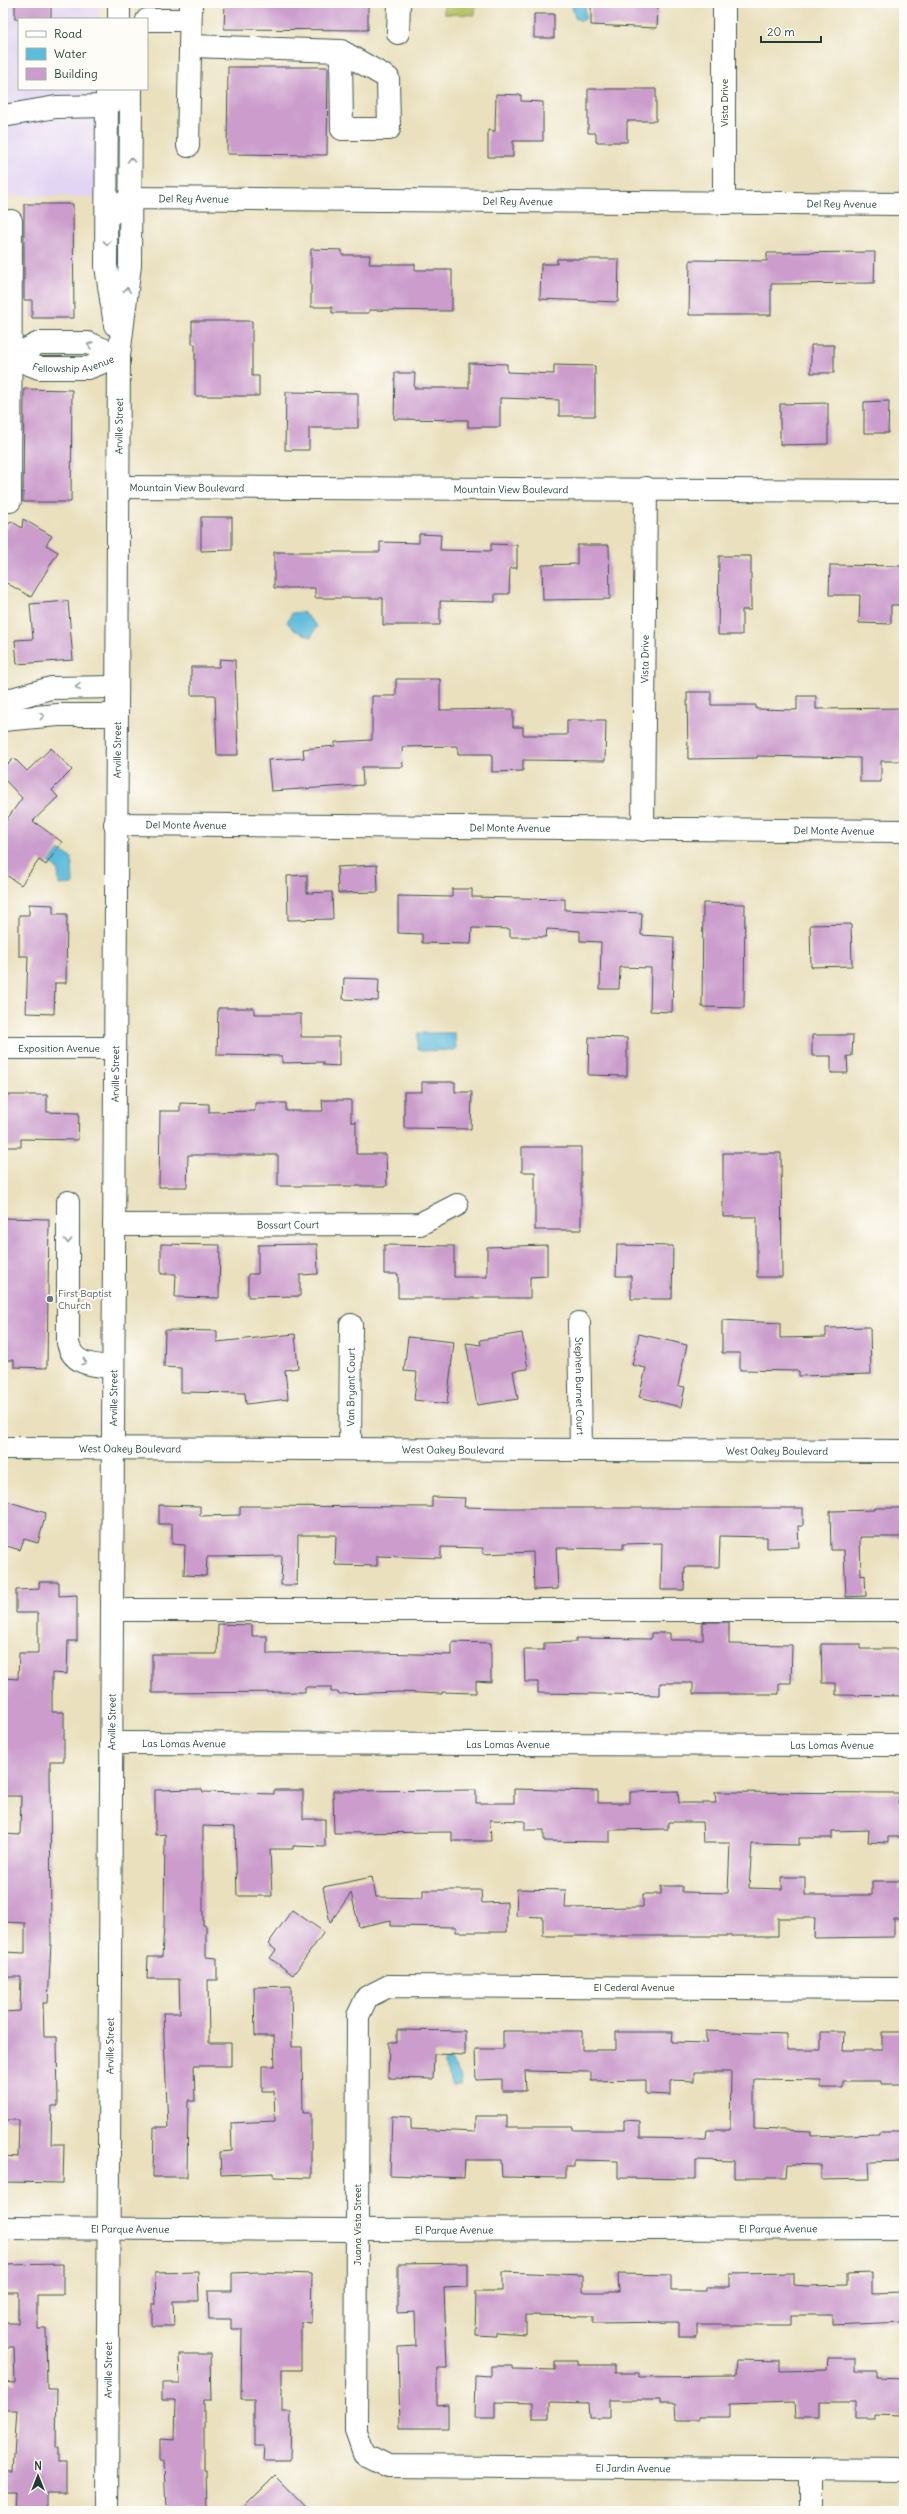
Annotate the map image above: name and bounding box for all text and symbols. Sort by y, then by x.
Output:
legend [18,18,148,90]
scale bar [761,18,821,44]
text: 20 m [767,24,795,39]
text: Road [54,26,82,41]
text: Water [54,46,87,61]
text: Building [54,66,98,81]
street label: Vista Drive [718,79,731,127]
one-way arrow [127,157,135,163]
street label: Del Rey Avenue [158,192,229,206]
street label: Del Rey Avenue [482,195,553,208]
street label: Del Rey Avenue [806,197,877,211]
one-way arrow [102,240,111,246]
one-way arrow [122,287,131,293]
one-way arrow [87,341,94,350]
street label: Fellowship Avenue [30,353,116,375]
street label: Arville Street [112,397,126,454]
street label: Mountain View Boulevard [129,481,245,495]
street label: Mountain View Boulevard [453,483,569,496]
street label: Vista Drive [638,635,652,683]
one-way arrow [75,683,81,691]
one-way arrow [39,712,45,721]
street label: Arville Street [111,721,124,778]
street label: Del Monte Avenue [145,818,227,832]
street label: Del Monte Avenue [469,821,551,835]
street label: Del Monte Avenue [793,824,875,838]
street label: Exposition Avenue [18,1042,100,1055]
street label: Arville Street [109,1045,122,1102]
street label: Bossart Court [257,1218,320,1232]
one-way arrow [64,1238,72,1244]
place label: First Baptist Church [58,1287,112,1312]
marker: First Baptist Church [45,1294,55,1304]
street label: Stephen Burnet Court [572,1337,587,1436]
street label: Van Bryant Court [344,1347,358,1426]
one-way arrow [81,1357,88,1366]
street label: Arville Street [107,1369,120,1426]
street label: West Oakey Boulevard [79,1442,181,1456]
street label: West Oakey Boulevard [402,1443,504,1457]
street label: West Oakey Boulevard [726,1444,828,1458]
street label: Arville Street [105,1693,119,1750]
street label: Las Lomas Avenue [142,1737,226,1750]
street label: Las Lomas Avenue [466,1738,550,1751]
street label: Las Lomas Avenue [790,1739,874,1752]
street label: El Cederal Avenue [593,1981,675,1994]
street label: Arville Street [103,2017,117,2074]
street label: Juana Vista Street [351,2184,364,2266]
street label: El Parque Avenue [91,2222,169,2236]
street label: El Parque Avenue [739,2222,817,2236]
street label: El Parque Avenue [415,2224,493,2237]
street label: Arville Street [102,2341,115,2398]
north arrow [18,2456,58,2496]
text: N [34,2459,42,2473]
street label: El Jardin Avenue [596,2462,671,2475]

